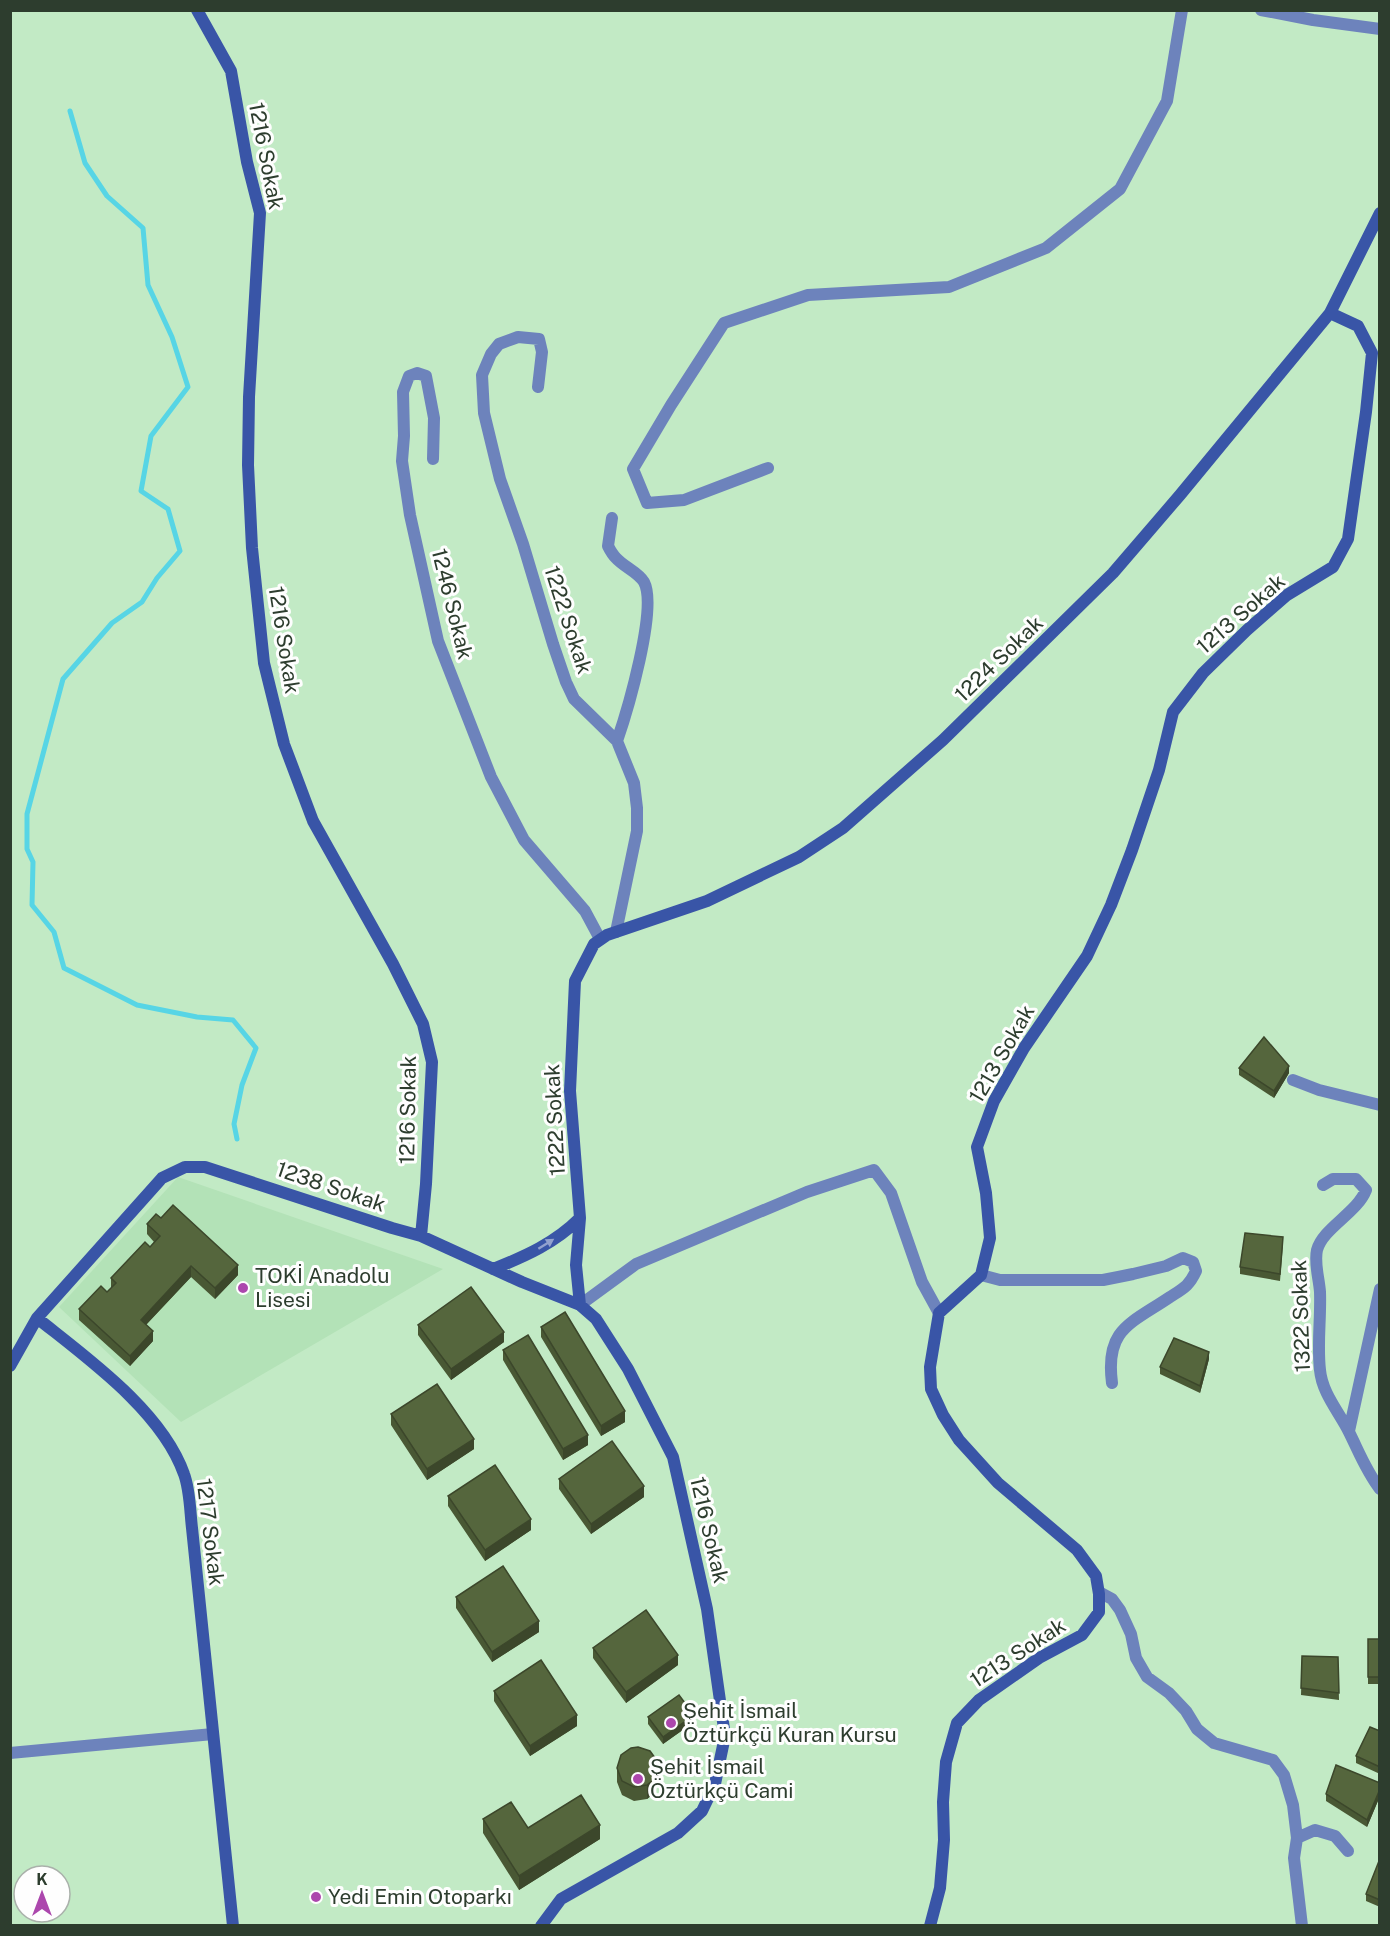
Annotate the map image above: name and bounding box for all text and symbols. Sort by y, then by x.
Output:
street label: 1216 Sokak [244,100,289,212]
street label: 1246 Sokak [427,546,478,662]
street label: 1222 Sokak [539,563,598,677]
street label: 1213 Sokak [1191,568,1290,659]
street label: 1216 Sokak [264,584,305,696]
street label: 1224 Sokak [949,610,1048,707]
street label: 1213 Sokak [964,1000,1040,1107]
street label: 1216 Sokak [394,1055,421,1165]
street label: 1222 Sokak [539,1063,570,1177]
street label: 1238 Sokak [273,1156,389,1217]
one-way arrow [538,1239,554,1250]
street label: 1322 Sokak [1286,1259,1315,1373]
place label: TOKİ Anadolu Lisesi [255,1263,389,1312]
marker: TOKİ Anadolu Lisesi [236,1281,250,1295]
street label: 1216 Sokak [685,1474,734,1586]
street label: 1217 Sokak [191,1477,230,1587]
street label: 1213 Sokak [965,1612,1070,1693]
place label: Şehit İsmail Öztürkçü Kuran Kursu [683,1698,897,1747]
marker: Şehit İsmail Öztürkçü Kuran Kursu [664,1716,678,1730]
place label: Şehit İsmail Öztürkçü Cami [650,1754,793,1803]
marker: Şehit İsmail Öztürkçü Cami [631,1772,645,1786]
north arrow [12,1864,72,1924]
text: K [36,1870,48,1889]
place label: Yedi Emin Otoparkı [328,1884,512,1909]
marker: Yedi Emin Otoparkı [309,1890,323,1904]

